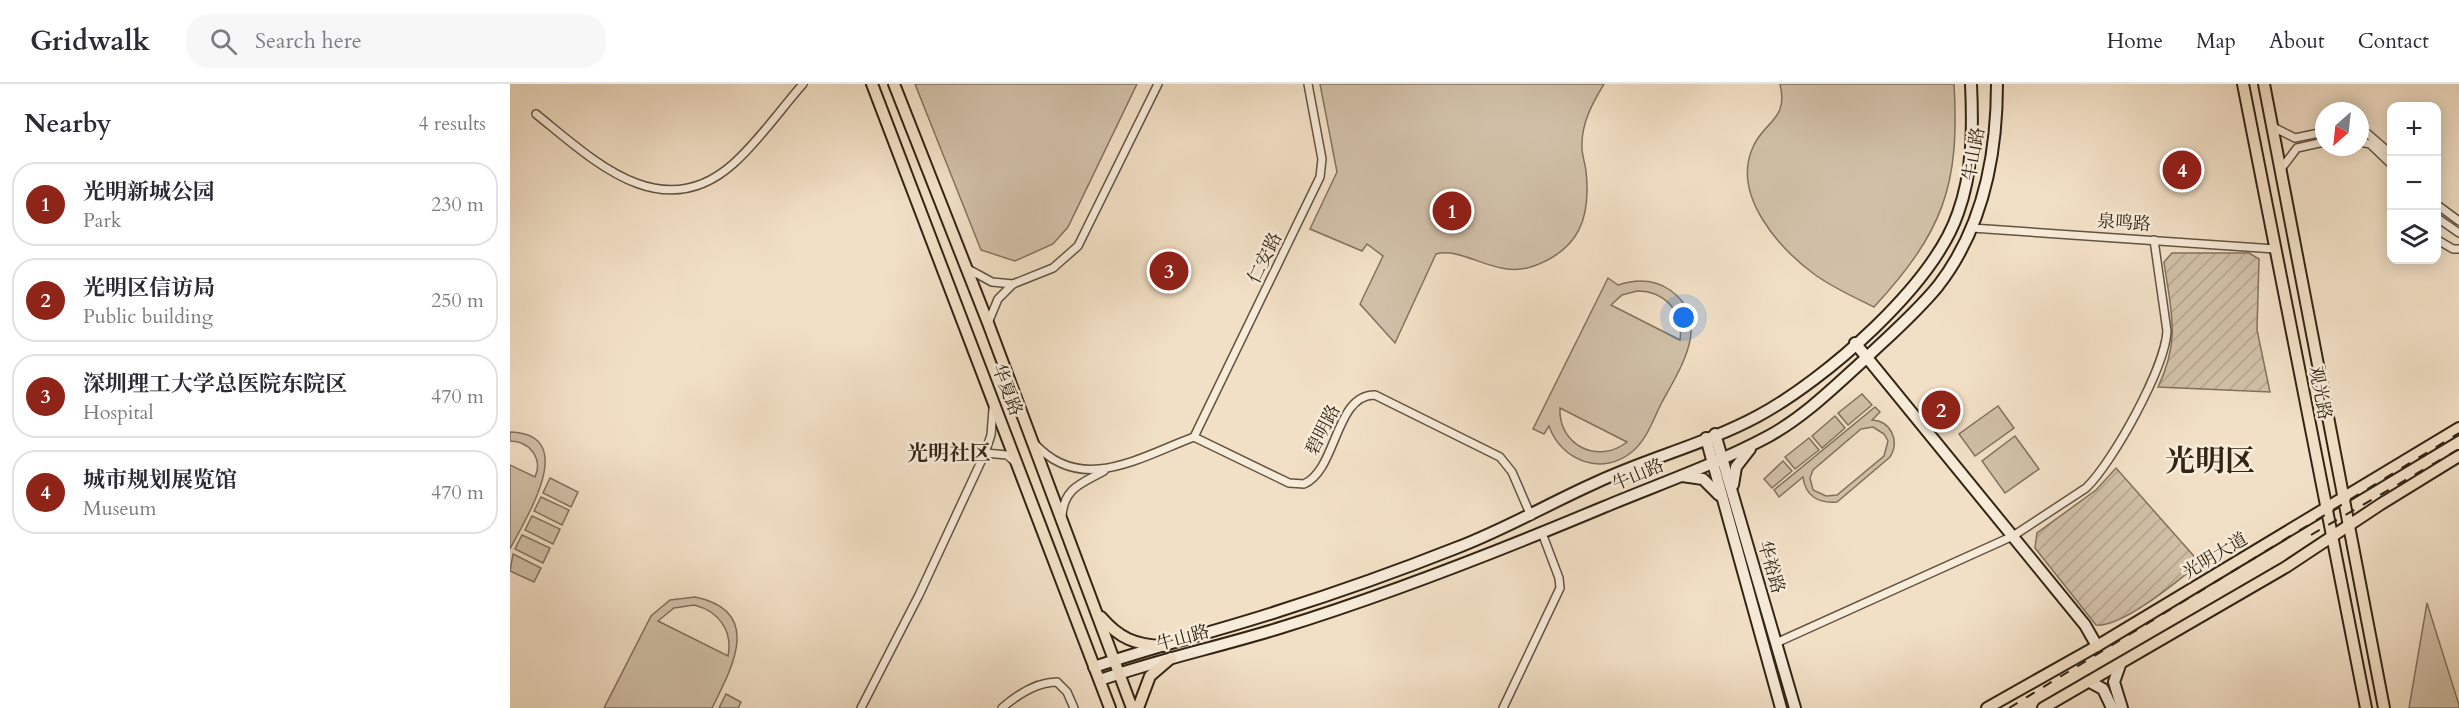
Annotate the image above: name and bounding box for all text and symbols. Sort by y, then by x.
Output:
search box [186,14,606,68]
text: Gridwalk [30,22,150,60]
icon: search [207,25,240,58]
text: Search here [255,26,362,56]
text: Home [2107,27,2163,56]
text: Map [2196,27,2236,56]
text: About [2269,27,2325,56]
text: Contact [2358,27,2429,56]
north arrow [2315,102,2369,156]
map controls [2387,102,2441,264]
button: + [2387,102,2441,156]
text: Nearby [24,106,112,141]
text: 4 results [418,110,486,137]
street label: 牛山路 [1957,125,1991,183]
pin: 4 [2162,148,2202,193]
button: − [2387,156,2441,210]
text: 光明新城公园 [83,177,215,207]
pin: 1 [1432,188,1472,234]
text: 1 [40,191,51,218]
text: 230 m [431,191,484,218]
text: Park [83,207,121,234]
street label: 泉鸣路 [2096,209,2152,237]
button: layers [2387,210,2441,264]
street label: 仁安路 [1242,228,1288,288]
pin: 3 [1150,248,1188,294]
text: 光明区信访局 [83,273,215,303]
text: 2 [40,287,51,314]
text: 250 m [431,287,484,314]
text: Public building [83,303,213,330]
your location [1669,303,1698,332]
street label: 华夏路 [986,360,1028,420]
street label: 观光路 [2303,364,2337,422]
text: 深圳理工大学总医院东院区 [83,369,347,399]
text: 3 [40,383,51,410]
text: 470 m [431,383,484,410]
pin: 2 [1922,388,1960,432]
text: Hospital [83,399,154,426]
street label: 碧明路 [1300,400,1346,460]
district label: 光明社区 [907,439,991,468]
district label: 光明区 [2165,441,2255,482]
street label: 牛山路 [1608,453,1668,497]
text: 城市规划展览馆 [83,465,237,495]
text: 4 [40,479,51,506]
text: 470 m [431,479,484,506]
text: Museum [83,495,156,522]
street label: 光明大道 [2178,527,2252,585]
street label: 华裕路 [1752,538,1790,596]
street label: 牛山路 [1154,619,1212,657]

